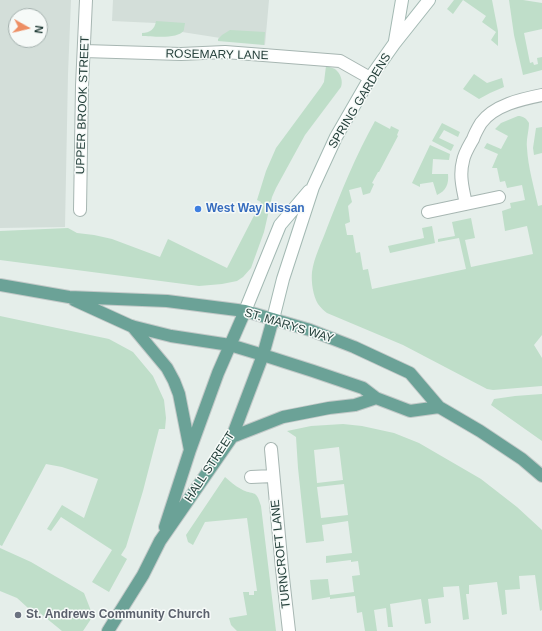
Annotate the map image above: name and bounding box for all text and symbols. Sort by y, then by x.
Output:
north arrow [8,8,48,48]
text: N [32,25,45,34]
street label: UPPER BROOK STREET [73,35,93,175]
street label: ROSEMARY LANE [165,47,269,63]
street label: SPRING GARDENS [326,51,394,151]
place label: West Way Nissan [206,202,305,216]
marker: West Way Nissan [193,204,203,214]
street label: ST. MARYS WAY [243,306,335,346]
street label: HALL STREET [182,429,238,505]
street label: TURNCROFT LANE [268,499,294,609]
place label: St. Andrews Community Church [26,608,210,622]
marker: St. Andrews Community Church [13,610,23,620]

